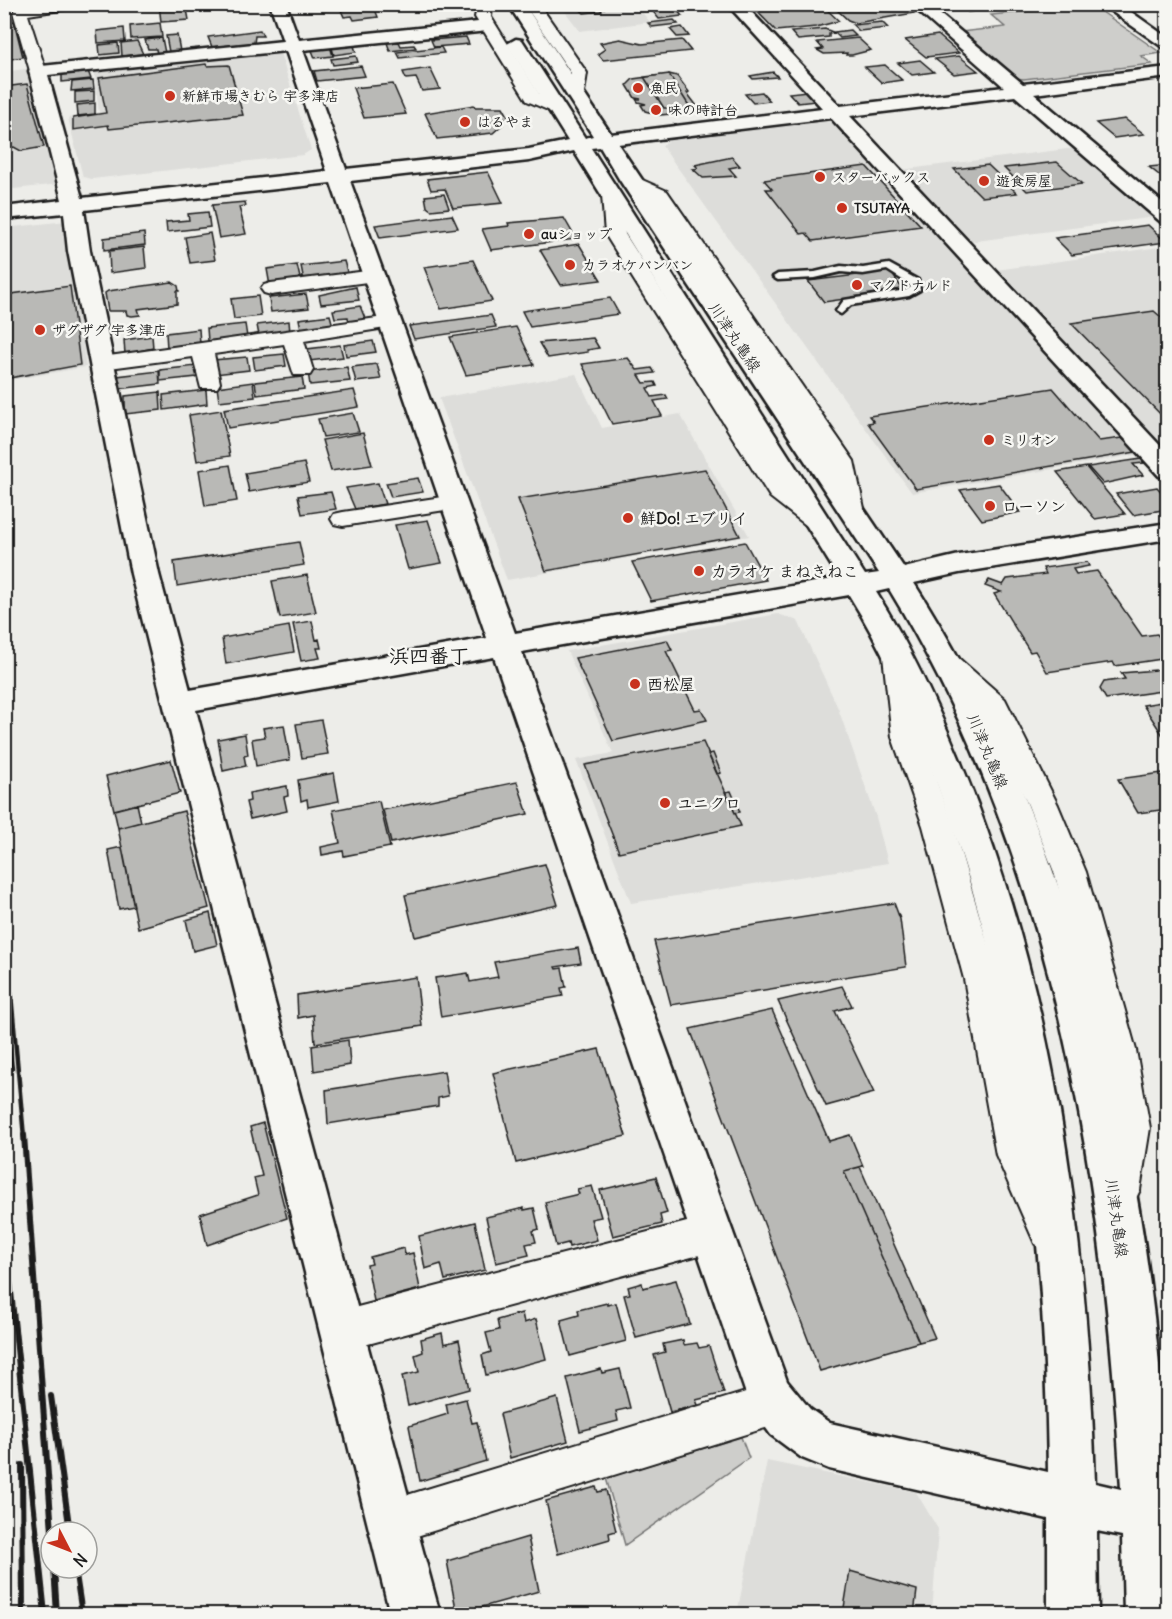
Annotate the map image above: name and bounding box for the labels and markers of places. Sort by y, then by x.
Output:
place label: 魚民 [650,79,678,97]
marker: 魚民 [631,81,645,95]
place label: 新鮮市場きむら 宇多津店 [182,87,339,105]
marker: 新鮮市場きむら 宇多津店 [163,89,177,103]
place label: 味の時計台 [668,101,738,119]
marker: 味の時計台 [649,103,663,117]
place label: はるやま [477,113,533,131]
marker: はるやま [458,115,472,129]
place label: スターバックス [832,168,930,186]
marker: スターバックス [813,170,827,184]
place label: 遊食房屋 [996,172,1052,190]
marker: 遊食房屋 [977,174,991,188]
place label: TSUTAYA [854,199,910,217]
marker: TSUTAYA [835,201,849,215]
place label: auショップ [541,225,612,243]
marker: auショップ [522,227,536,241]
place label: カラオケバンバン [582,256,693,274]
marker: カラオケバンバン [563,258,577,272]
place label: マクドナルド [869,276,952,294]
marker: マクドナルド [850,278,864,292]
place label: ザグザグ 宇多津店 [52,321,167,339]
marker: ザグザグ 宇多津店 [33,323,47,337]
place label: ミリオン [1001,431,1057,449]
marker: ミリオン [982,433,996,447]
place label: ローソン [1002,496,1066,516]
marker: ローソン [983,499,997,513]
place label: 鮮Do! エブリイ [640,508,748,528]
marker: 鮮Do! エブリイ [621,511,635,525]
place label: カラオケ まねきねこ [711,561,859,581]
marker: カラオケ まねきねこ [692,564,706,578]
place label: 西松屋 [647,674,695,694]
marker: 西松屋 [628,677,642,691]
place label: ユニクロ [677,793,741,813]
marker: ユニクロ [658,796,672,810]

